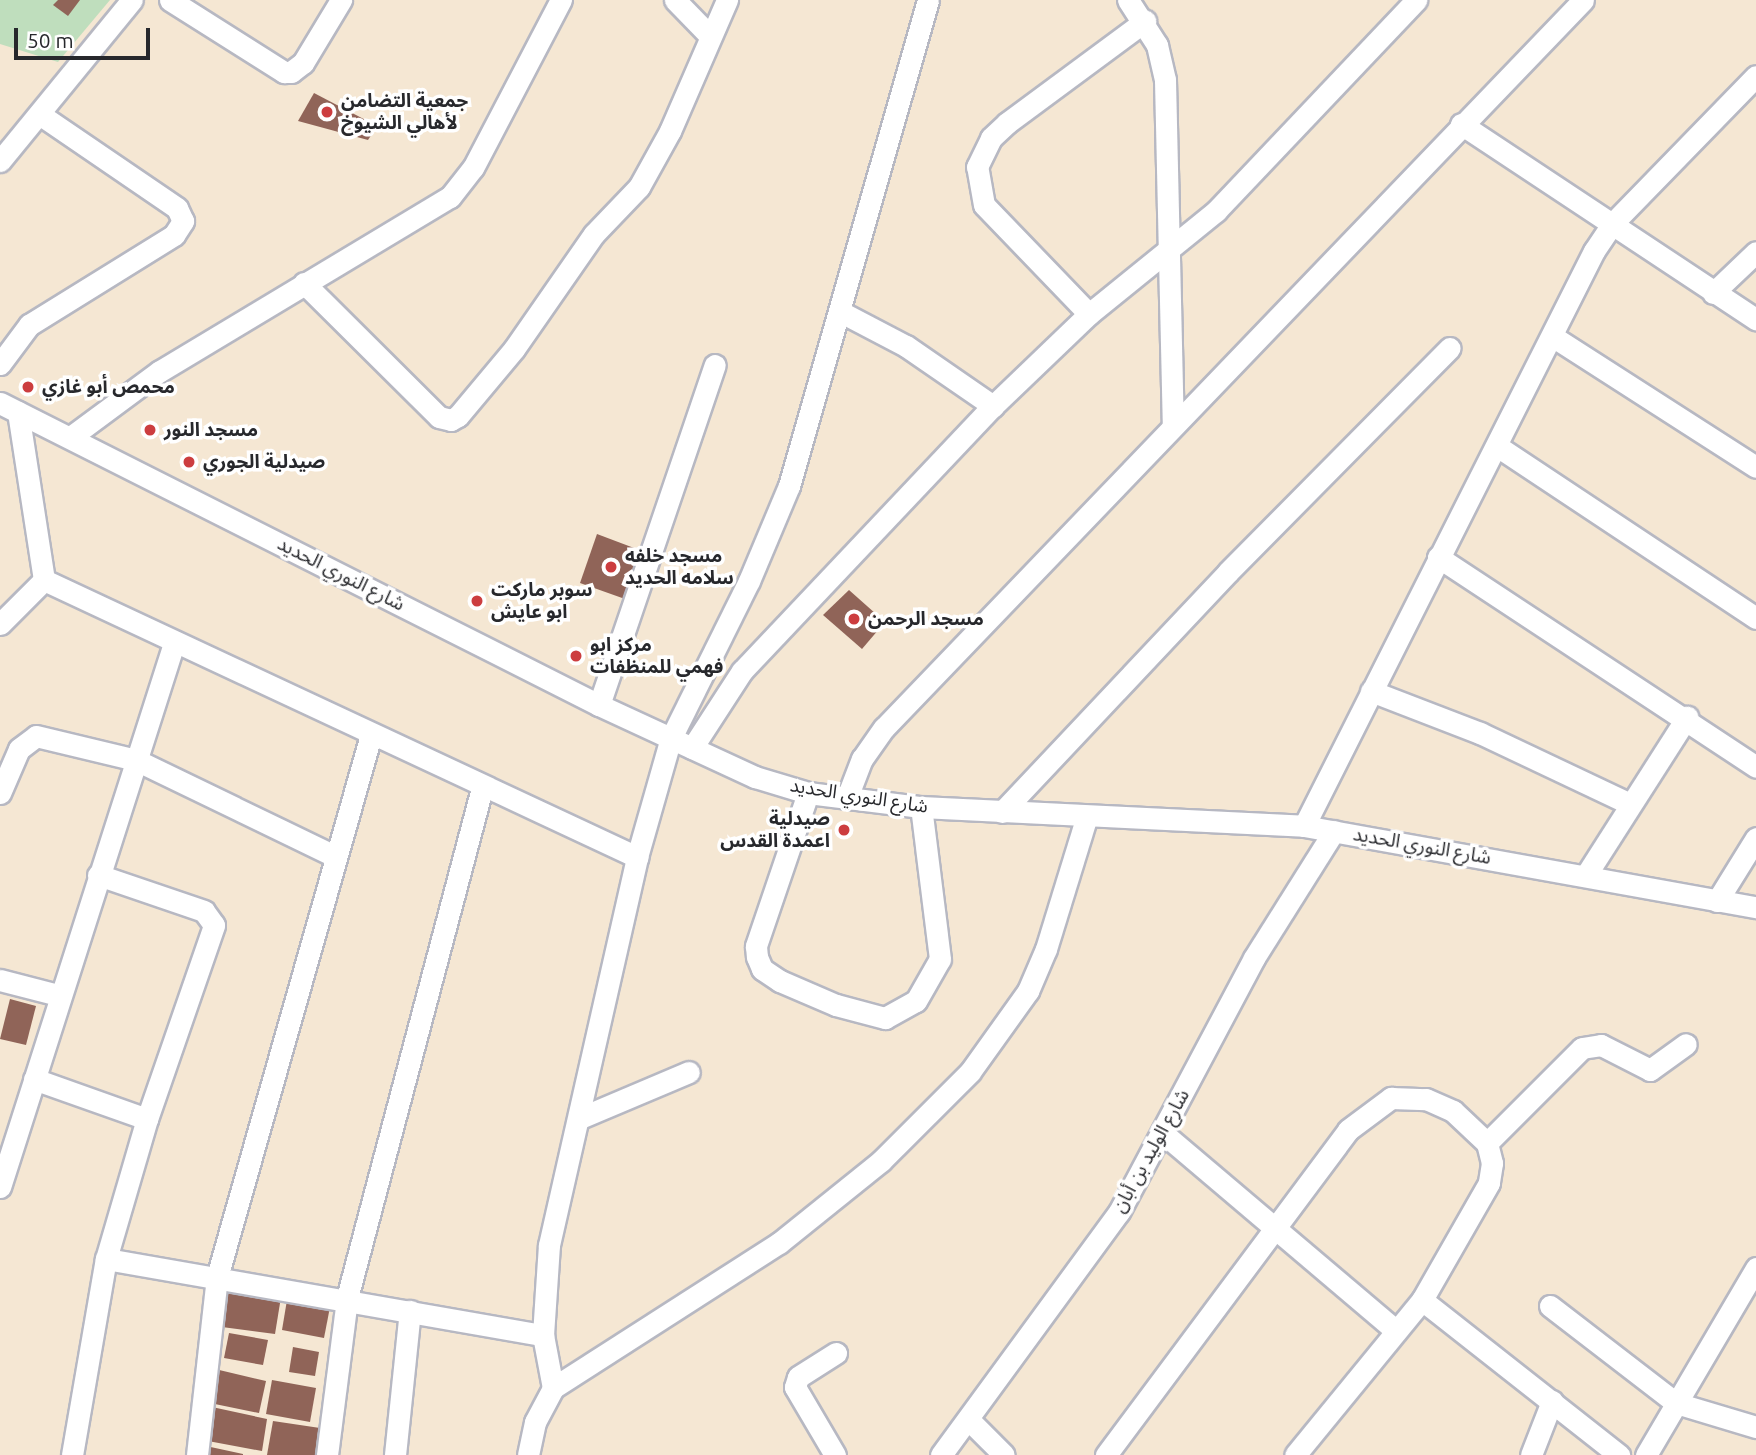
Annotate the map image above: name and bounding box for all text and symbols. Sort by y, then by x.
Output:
scale bar [18,14,154,58]
text: 50 m [27,28,74,52]
place label: جمعية التضامن لأهالي الشيوخ [341,90,468,134]
marker: جمعية التضامن لأهالي الشيوخ [319,104,335,120]
place label: محمص أبو غازي [42,376,175,398]
marker: محمص أبو غازي [20,379,36,395]
place label: مسجد النور [164,419,258,441]
marker: مسجد النور [142,422,158,438]
place label: صيدلية الجوري [203,451,325,473]
marker: صيدلية الجوري [181,454,197,470]
street label: شارع النوري الحديد [274,532,408,616]
place label: مسجد خلفه سلامه الحديد [625,545,734,589]
marker: مسجد خلفه سلامه الحديد [603,559,619,575]
place label: سوبر ماركت ابو عايش [491,579,593,623]
marker: سوبر ماركت ابو عايش [469,593,485,609]
place label: مسجد الرحمن [868,608,984,630]
marker: مسجد الرحمن [846,611,862,627]
place label: مركز ابو فهمي للمنظفات [590,634,723,678]
marker: مركز ابو فهمي للمنظفات [568,648,584,664]
street label: شارع النوري الحديد [788,774,930,818]
place label: صيدلية اعمدة القدس [720,808,830,852]
marker: صيدلية اعمدة القدس [836,822,852,838]
street label: شارع النوري الحديد [1351,823,1493,869]
street label: شارع الوليد بن أبان [1108,1085,1194,1217]

